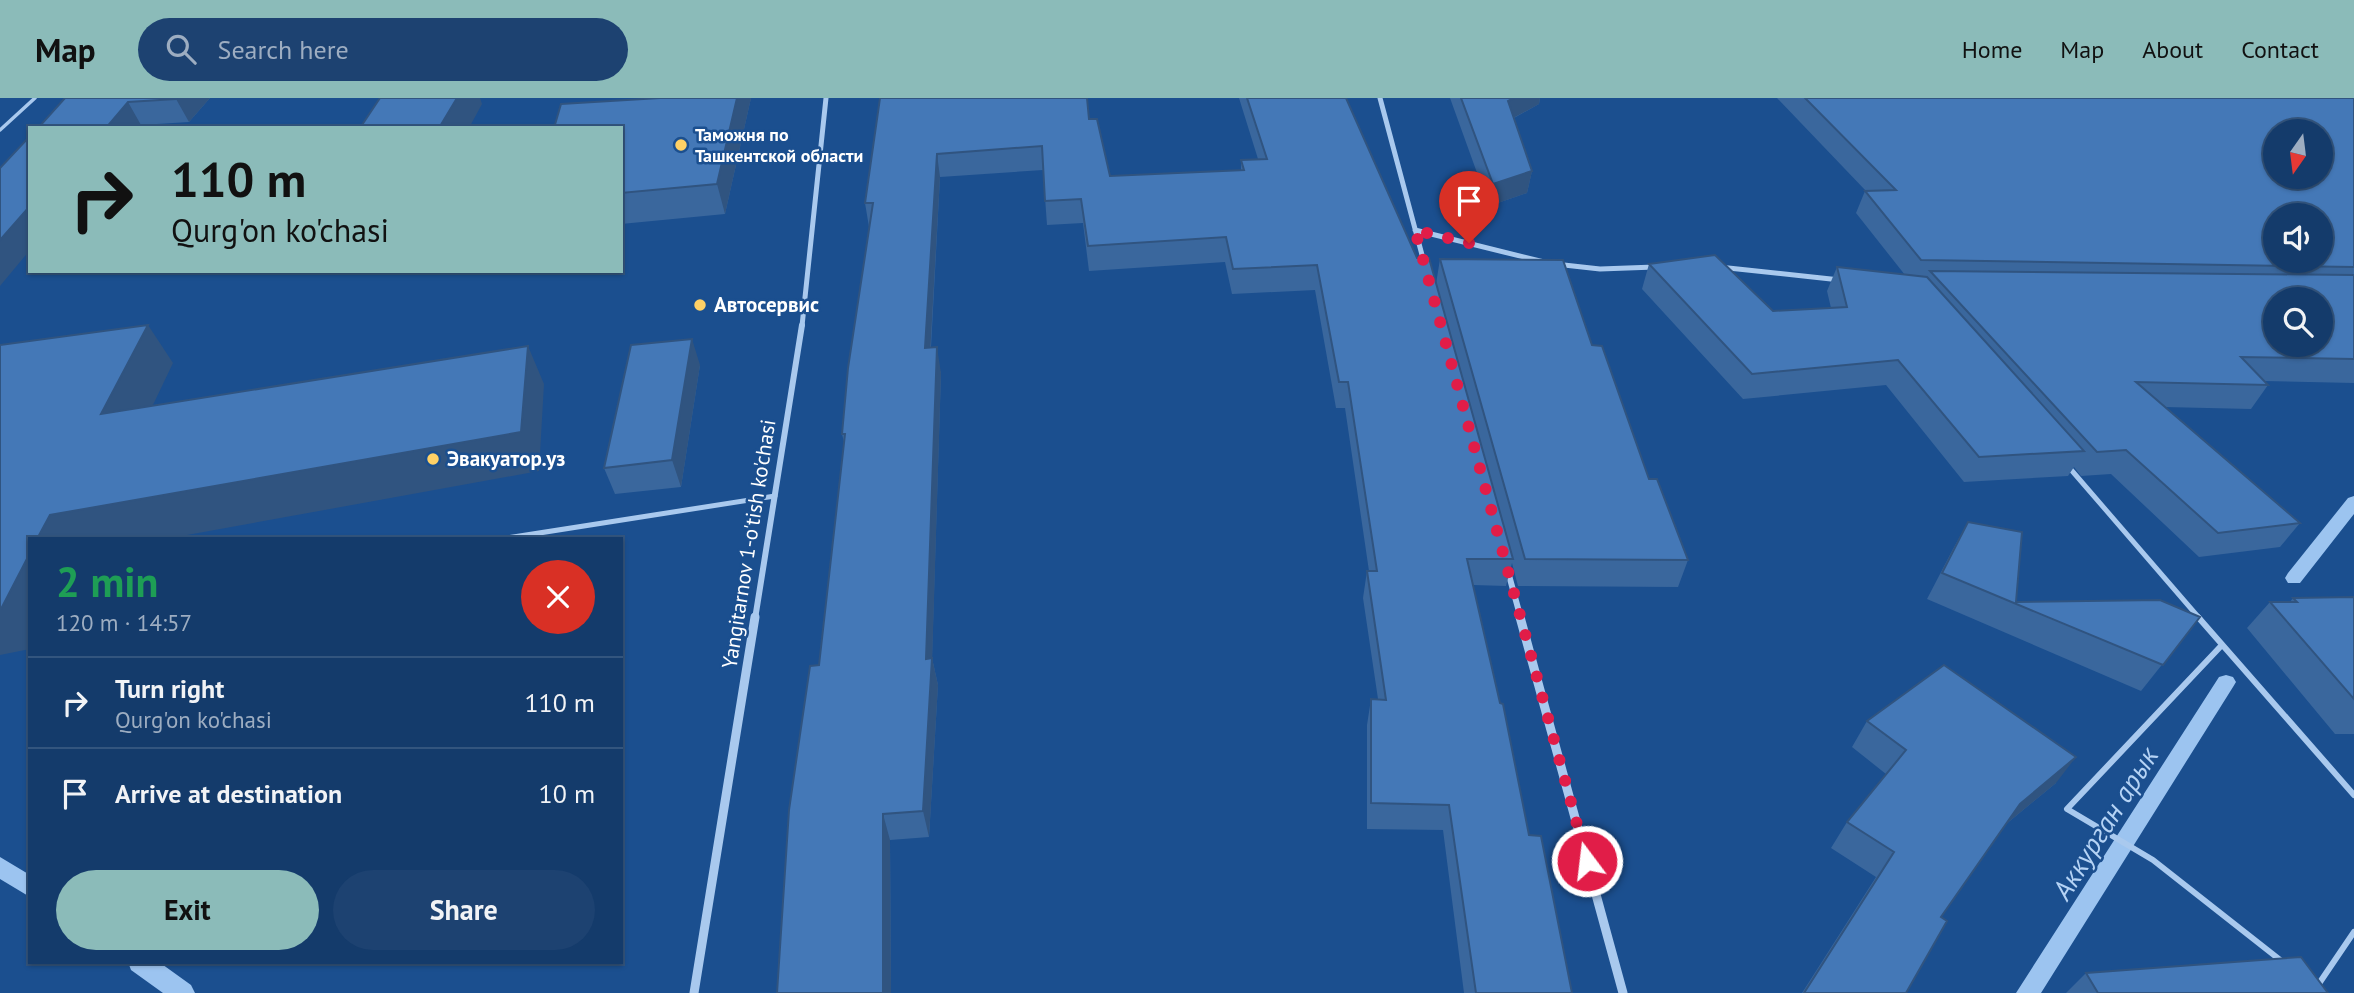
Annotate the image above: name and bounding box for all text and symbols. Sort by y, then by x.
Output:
search box [138,18,628,81]
text: Map [35,28,96,71]
icon: search [162,30,200,68]
text: Search here [218,33,349,66]
text: Home [1962,34,2022,65]
text: Map [2060,34,2104,65]
text: About [2142,34,2203,65]
text: Contact [2241,34,2319,65]
north arrow [2263,119,2333,189]
map controls [2263,119,2333,357]
place label: Таможня по Ташкентской области [695,123,863,167]
marker: Таможня по Ташкентской области [673,137,689,153]
text: 110 m [171,147,306,211]
icon: right [56,154,147,245]
pin [1439,171,1499,243]
icon: arrive [1450,182,1488,220]
button: sound [2263,203,2333,273]
text: Qurg'on ko'chasi [171,209,389,251]
button: search [2263,287,2333,357]
place label: Автосервис [714,291,819,318]
marker: Автосервис [692,297,708,313]
street label: Yangitarnov 1-o'tish ko'chasi [715,417,782,670]
place label: Эвакуатор.уз [447,445,565,472]
marker: Эвакуатор.уз [425,451,441,467]
text: 2 min [56,554,158,609]
button: close [521,560,595,634]
text: 120 m · 14:57 [56,608,192,637]
text: Turn right [115,672,224,705]
icon: right [56,684,94,722]
text: 110 m [524,686,595,719]
text: Qurg'on ko'chasi [115,705,272,734]
water label: Аккурган арык [2042,738,2167,907]
icon: arrive [56,775,94,813]
text: Arrive at destination [115,777,342,810]
text: 10 m [539,777,595,810]
position arrow [1550,824,1624,898]
button: Exit [56,870,319,950]
button: Share [333,870,595,950]

